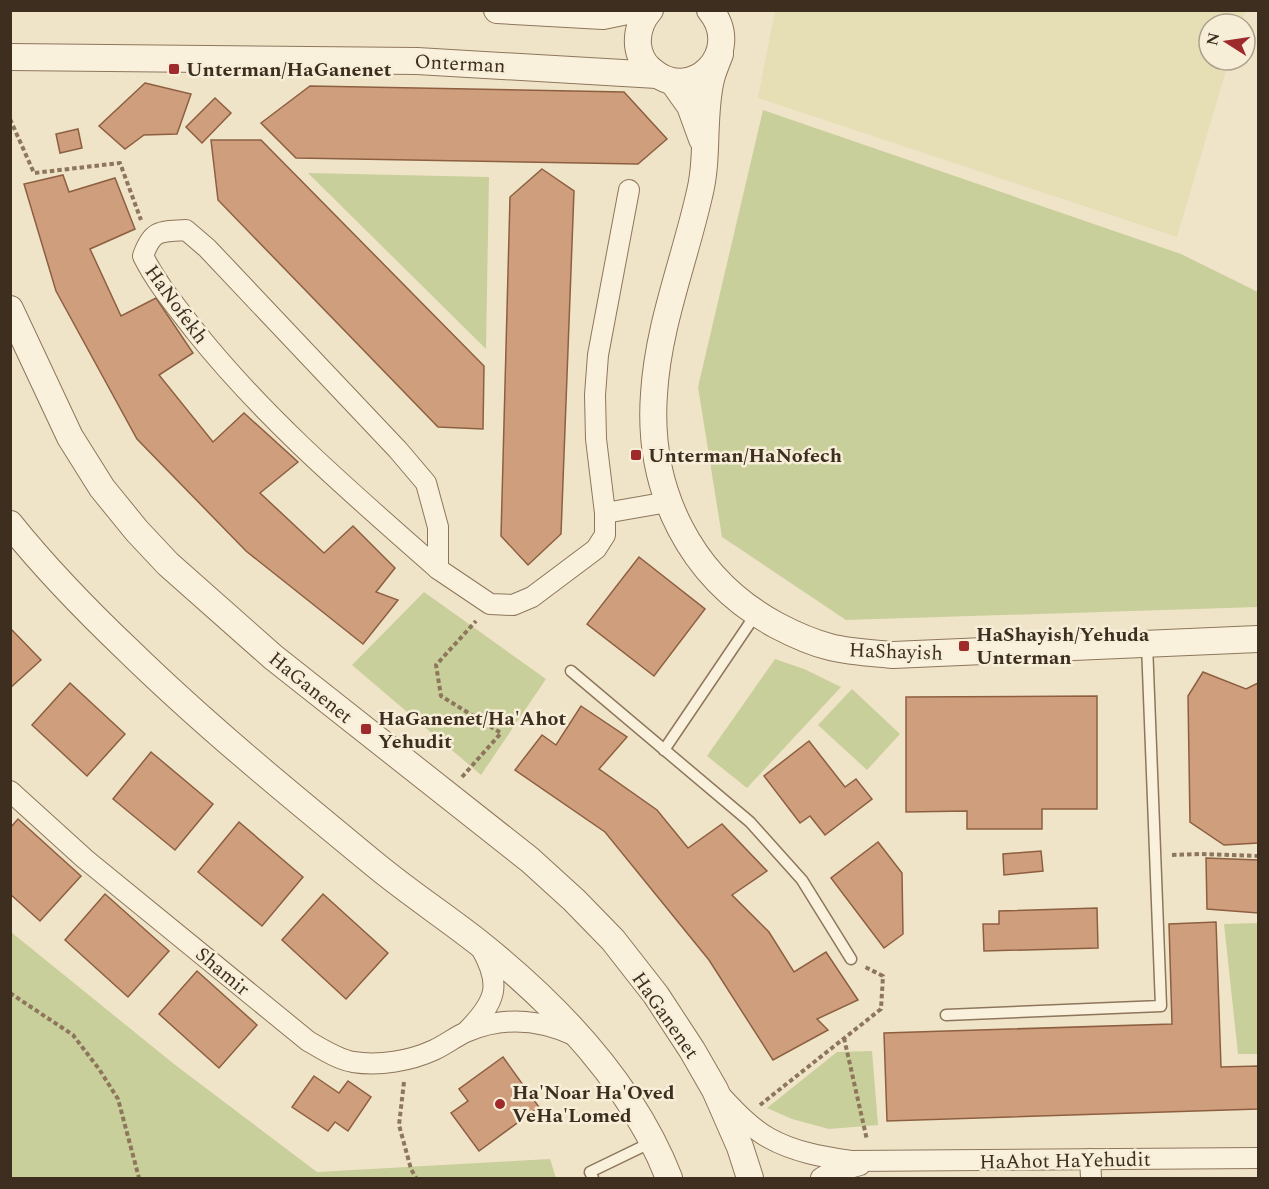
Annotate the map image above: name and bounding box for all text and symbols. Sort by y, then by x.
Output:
north arrow [1197,12,1257,72]
text: N [1200,30,1226,48]
street label: Onterman [414,47,506,81]
place label: Unterman/HaGanenet [186,55,392,85]
marker: Unterman/HaGanenet [167,62,181,76]
street label: HaNofekh [137,259,215,351]
place label: Unterman/HaNofech [648,441,842,471]
marker: Unterman/HaNofech [629,448,643,462]
place label: HaShayish/Yehuda Unterman [976,620,1150,673]
street label: HaShayish [848,635,943,669]
marker: HaShayish/Yehuda Unterman [957,639,971,653]
street label: HaGanenet [262,644,359,731]
place label: HaGanenet/Ha'Ahot Yehudit [378,704,567,757]
marker: HaGanenet/Ha'Ahot Yehudit [359,722,373,736]
street label: Shamir [188,940,256,1004]
street label: HaGanenet [624,966,706,1065]
place label: Ha'Noar Ha'Oved VeHa'Lomed [512,1078,675,1131]
marker: Ha'Noar Ha'Oved VeHa'Lomed [493,1097,507,1111]
street label: HaAhot HaYehudit [979,1145,1151,1177]

